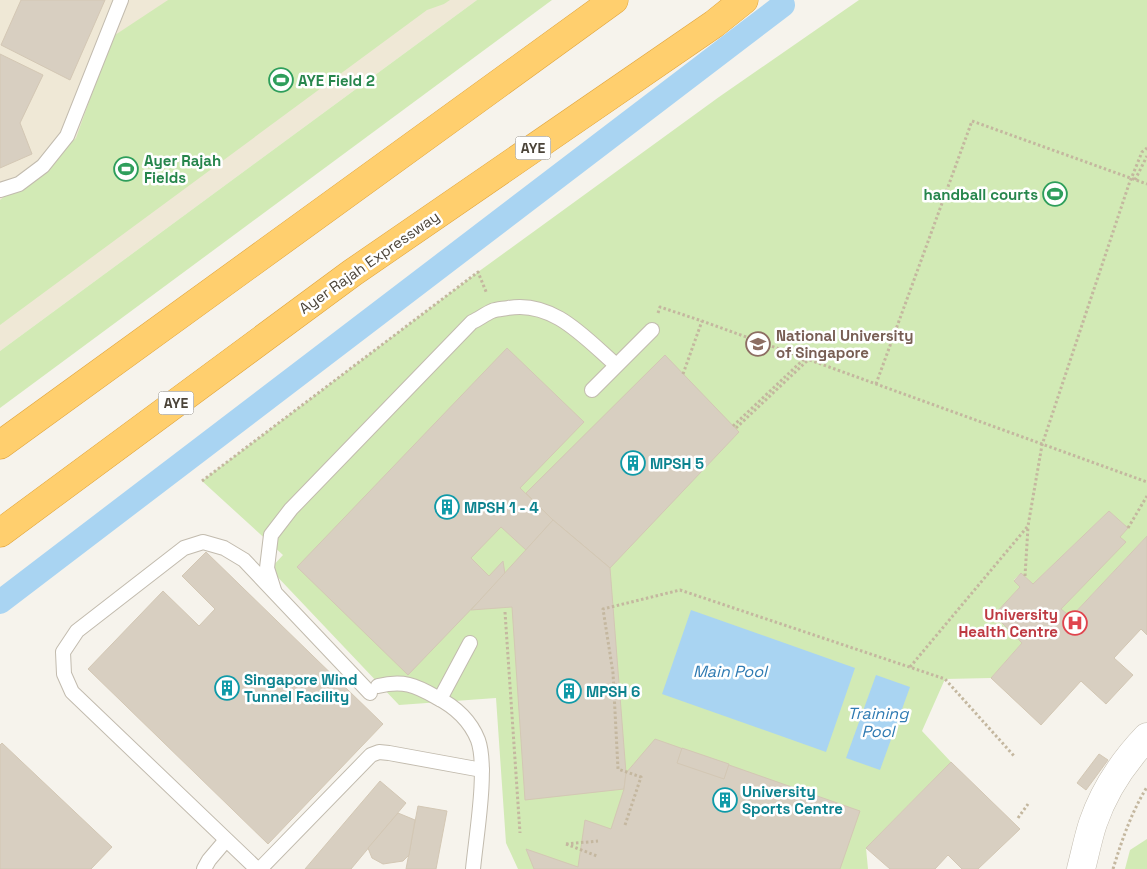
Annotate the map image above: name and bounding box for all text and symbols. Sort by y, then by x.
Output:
sports icon: AYE Field 2 [268,67,294,93]
place label: AYE Field 2 [298,71,375,90]
road number: AYE [516,136,550,160]
place label: Ayer Rajah Fields [144,151,221,187]
sports icon: Ayer Rajah Fields [113,156,139,182]
sports icon: handball courts [1042,181,1068,207]
place label: handball courts [923,185,1038,204]
street label: Ayer Rajah Expressway [295,206,443,318]
place label: National University of Singapore [776,326,914,362]
school or university icon: National University of Singapore [745,331,771,357]
road number: AYE [158,392,194,414]
building icon: MPSH 5 [620,450,646,476]
place label: MPSH 5 [650,454,704,473]
building icon: MPSH 1 - 4 [434,494,460,520]
place label: MPSH 1 - 4 [464,498,539,517]
place label: University Health Centre [958,605,1058,641]
hospital icon: University Health Centre [1062,610,1088,636]
water label: Main Pool [693,661,769,682]
place label: Singapore Wind Tunnel Facility [244,670,358,706]
building icon: Singapore Wind Tunnel Facility [214,675,240,701]
building icon: MPSH 6 [556,678,582,704]
place label: MPSH 6 [586,682,640,701]
water label: Training Pool [848,703,909,742]
place label: University Sports Centre [742,782,843,818]
building icon: University Sports Centre [712,787,738,813]

